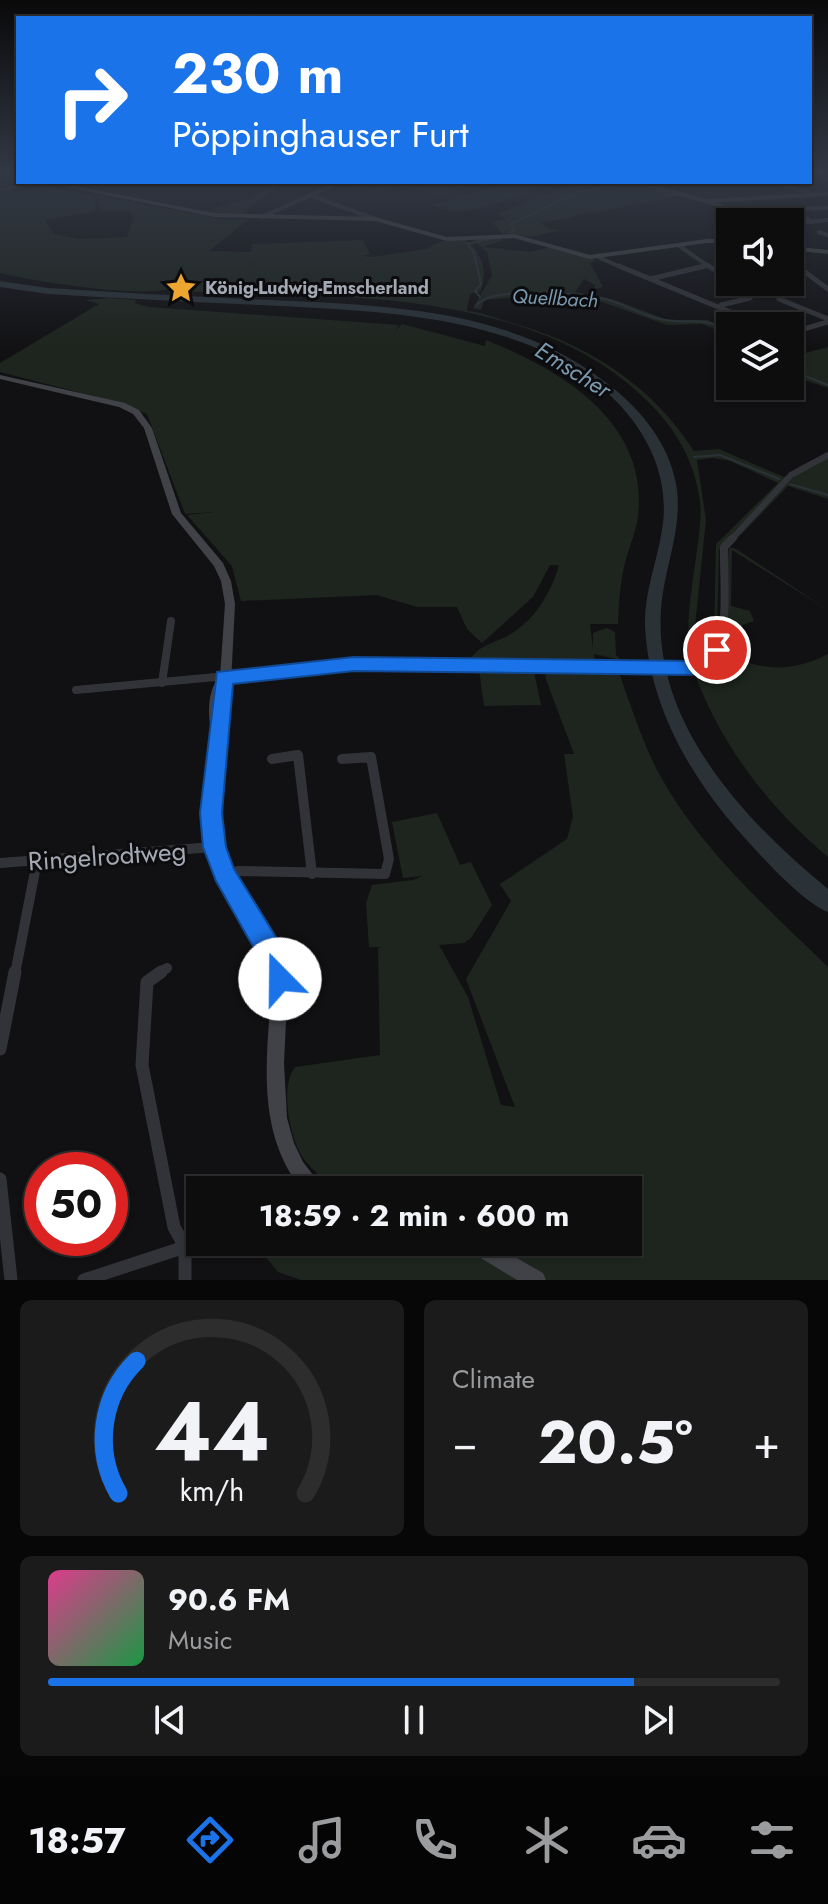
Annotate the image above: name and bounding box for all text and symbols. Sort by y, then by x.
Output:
text: 230 m [172,33,343,114]
icon: right [40,48,144,152]
text: Pöppinghauser Furt [172,108,469,160]
map controls [716,208,804,400]
button: sound [716,208,804,296]
place icon: König-Ludwig-Emscherland [164,271,198,305]
place label: König-Ludwig-Emscherland [205,275,429,301]
water label: Quellbach [511,282,599,315]
button: layers [716,312,804,400]
water label: Emscher [528,333,620,408]
pin [683,616,751,684]
icon: arrive [695,628,739,672]
street label: Ringelrodtweg [27,832,187,880]
position arrow [238,937,322,1021]
speed limit sign: 50 [24,1152,128,1256]
text: 18:59 · 2 min · 600 m [259,1194,569,1237]
text: Climate [452,1360,535,1398]
text: 44 [154,1371,270,1491]
text: 20.5° [538,1399,693,1486]
text: − [452,1411,478,1475]
text: + [753,1411,780,1475]
text: km/h [180,1470,244,1512]
text: 90.6 FM [168,1578,290,1621]
text: Music [168,1621,232,1659]
icon: previous [148,1698,192,1742]
icon: pause [392,1698,436,1742]
icon: next [636,1698,680,1742]
icon: directions [182,1812,238,1868]
icon: music [294,1812,350,1868]
icon: phone [407,1812,463,1868]
icon: climate [519,1812,575,1868]
icon: car [631,1812,687,1868]
icon: filters [744,1812,800,1868]
text: 18:57 [28,1814,126,1866]

